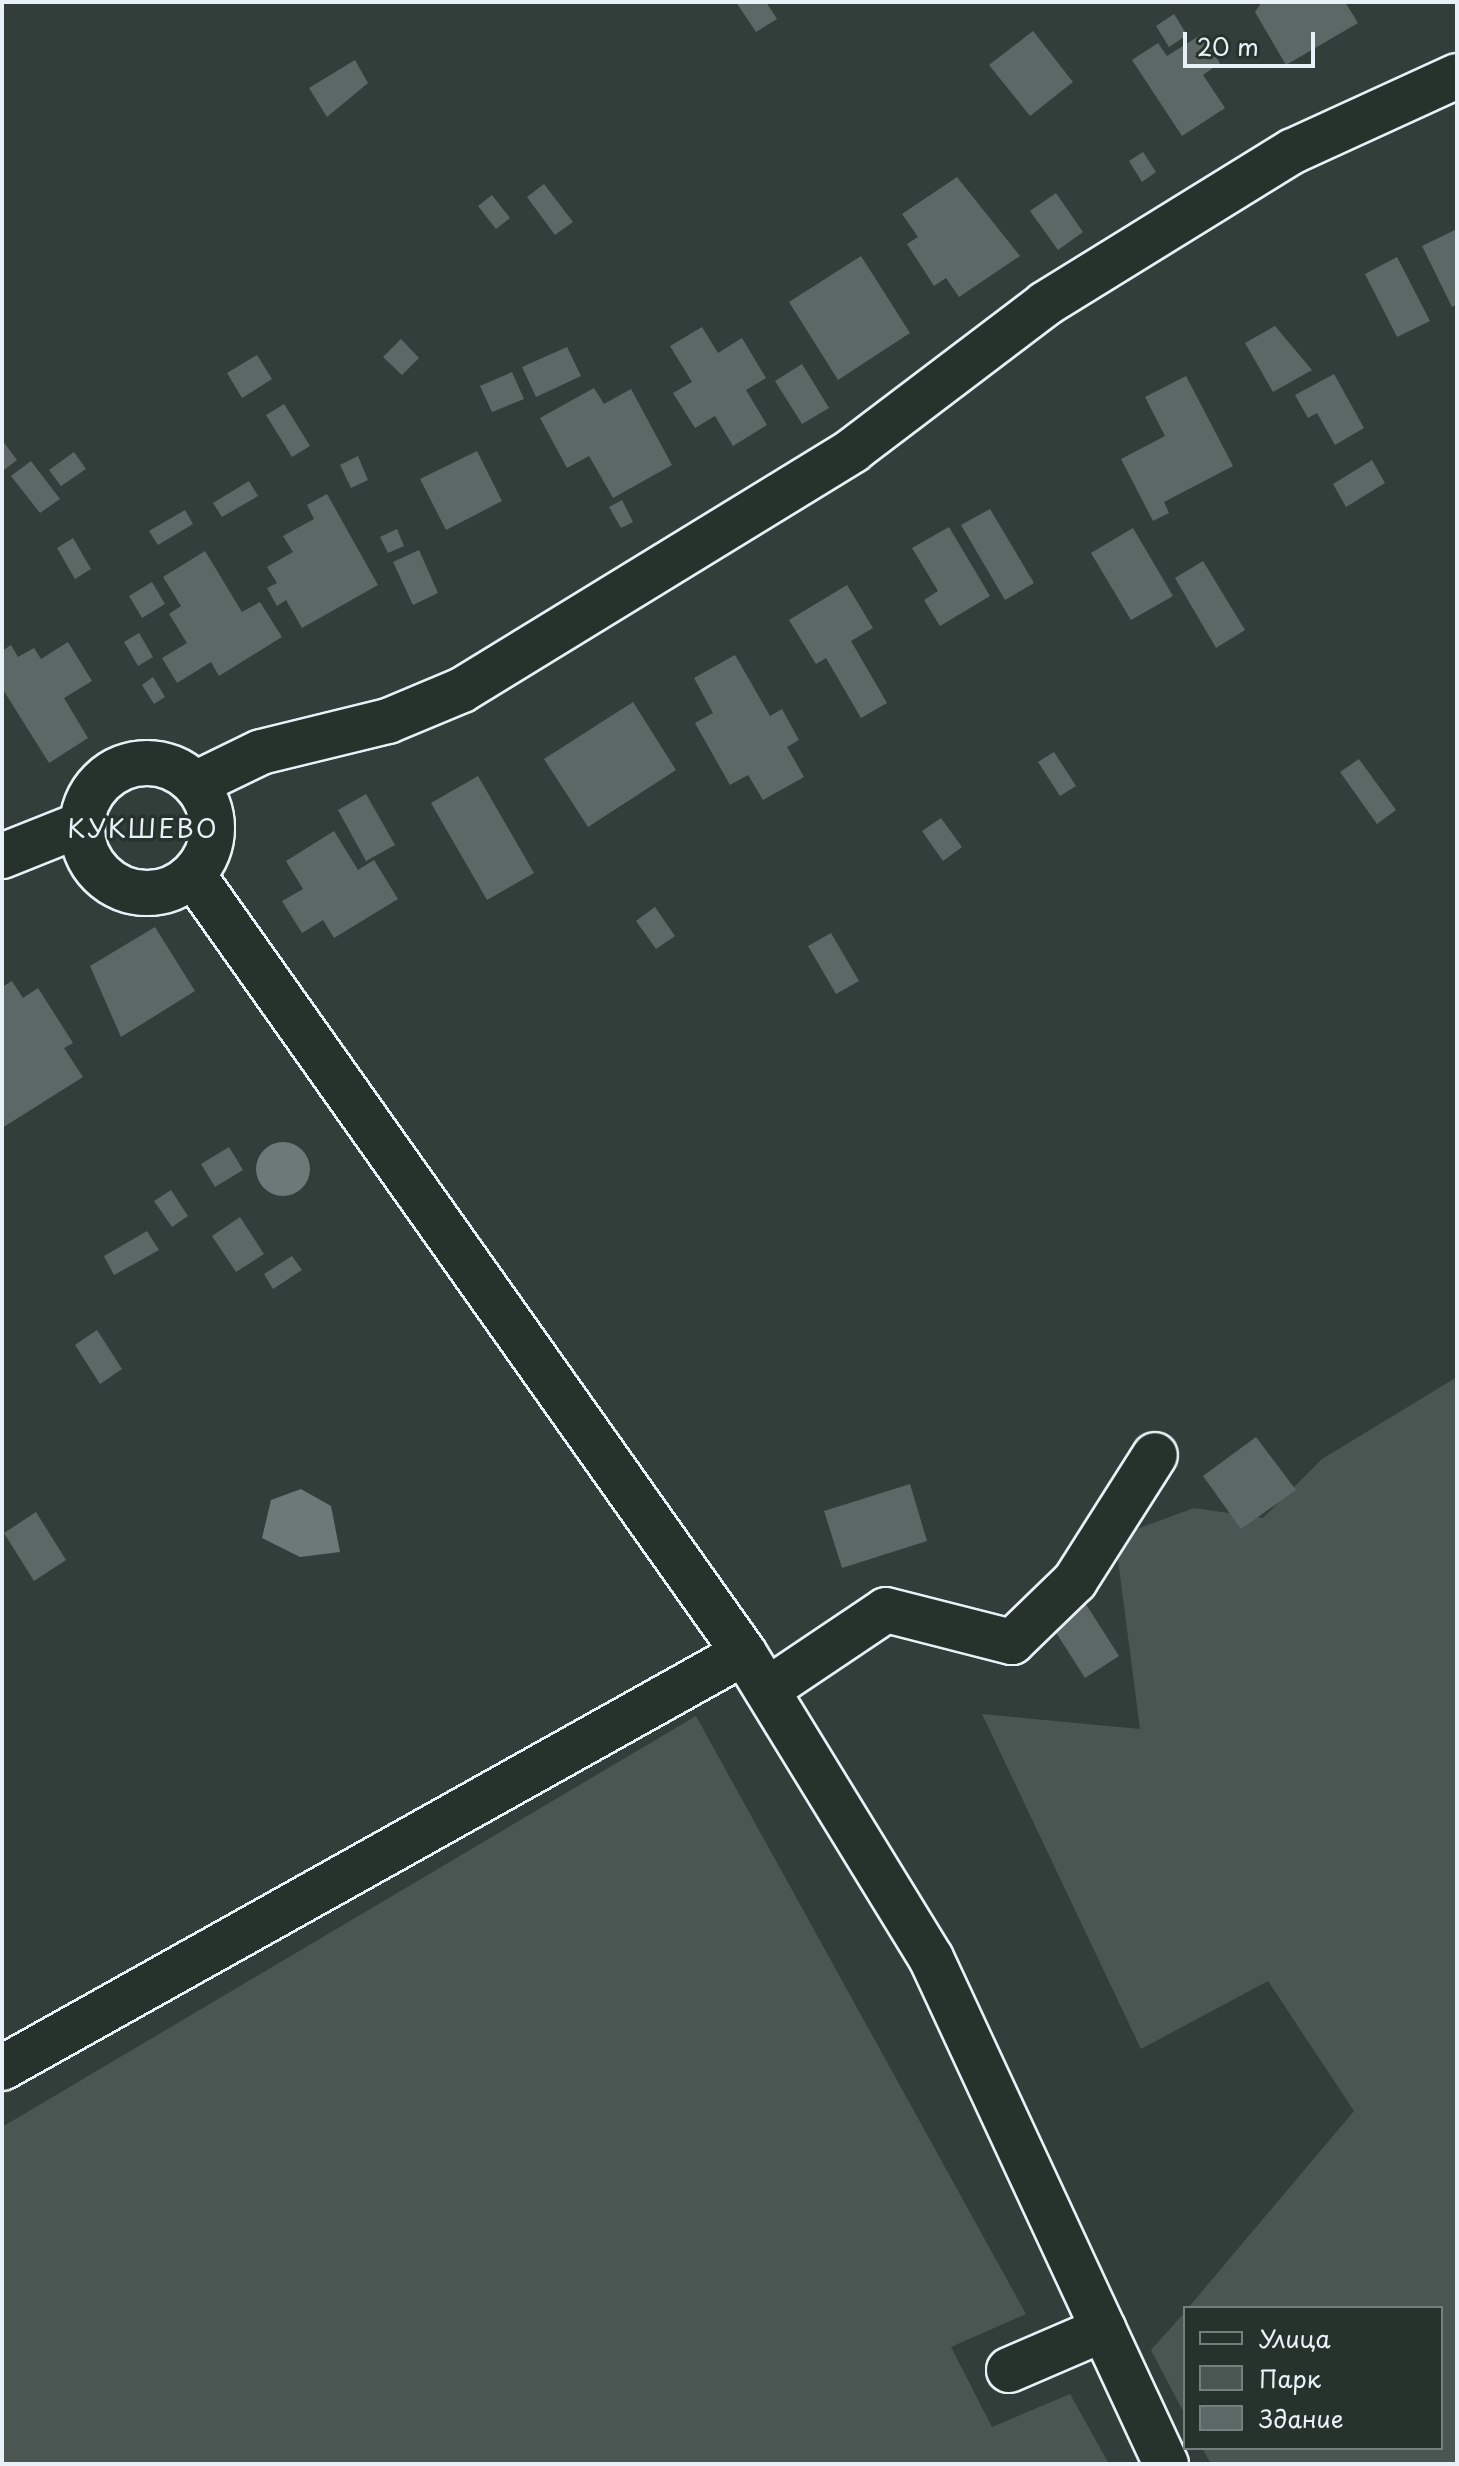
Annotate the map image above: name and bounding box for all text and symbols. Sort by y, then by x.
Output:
scale bar [1187,16,1319,66]
text: 20 m [1197,28,1259,64]
district label: КУКШЕВО [68,812,218,844]
legend [1183,2306,1443,2450]
text: Улица [1259,2320,1331,2356]
text: Парк [1259,2360,1321,2396]
text: Здание [1259,2400,1344,2436]

